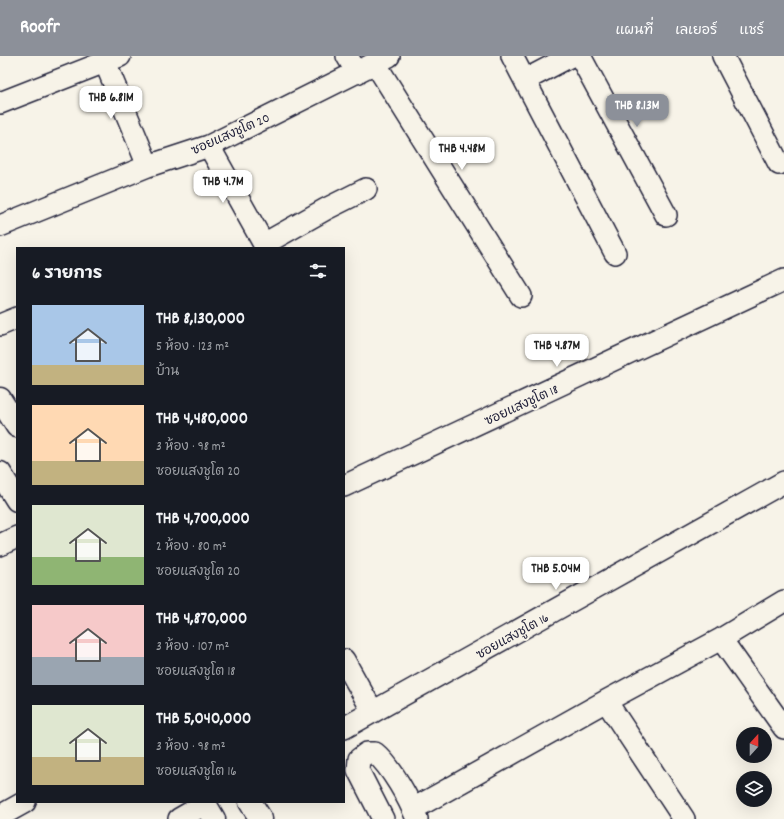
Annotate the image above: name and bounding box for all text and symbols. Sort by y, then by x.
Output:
text: Roofr [20,15,60,42]
text: แผนที่ [615,21,653,41]
text: เลเยอร์ [675,21,717,41]
text: แชร์ [739,21,764,41]
pin: THB 6.81M [65,86,157,120]
text: THB 6.81M [88,89,134,108]
pin: THB 8.13M [591,94,683,128]
text: THB 8.13M [615,97,659,116]
street label: ซอยแสงชูโต 20 [188,108,273,161]
pin: THB 4.48M [416,137,508,171]
text: THB 4.48M [439,140,485,159]
pin: THB 4.7M [182,170,264,204]
text: THB 4.7M [202,173,244,192]
icon: filters [307,260,329,282]
text: 6 รายการ [32,263,102,287]
text: THB 8,130,000 [156,308,245,332]
icon: home [64,321,112,369]
pin: THB 4.87M [511,334,603,368]
text: THB 4.87M [534,337,580,356]
text: 5 ห้อง · 123 m² [156,338,229,357]
text: บ้าน [156,363,179,382]
street label: ซอยแสงชูโต 18 [481,379,562,432]
text: THB 4,480,000 [156,408,248,432]
icon: home [64,421,112,469]
text: 3 ห้อง · 98 m² [156,438,226,457]
text: ซอยแสงชูโต 20 [156,463,240,482]
text: THB 4,700,000 [156,508,250,532]
icon: home [64,521,112,569]
text: 2 ห้อง · 80 m² [156,538,227,557]
pin: THB 5.04M [510,557,602,591]
text: THB 5.04M [531,560,581,579]
text: ซอยแสงชูโต 20 [156,563,240,582]
text: THB 4,870,000 [156,608,247,632]
street label: ซอยแสงชูโต 16 [472,608,553,665]
icon: home [64,621,112,669]
text: 3 ห้อง · 107 m² [156,638,229,657]
text: ซอยแสงชูโต 18 [156,663,235,682]
text: THB 5,040,000 [156,708,251,732]
icon: home [64,721,112,769]
north arrow [736,727,772,763]
map controls [736,727,772,807]
text: 3 ห้อง · 98 m² [156,738,226,757]
text: ซอยแสงชูโต 16 [156,763,237,782]
button: layers [736,771,772,807]

